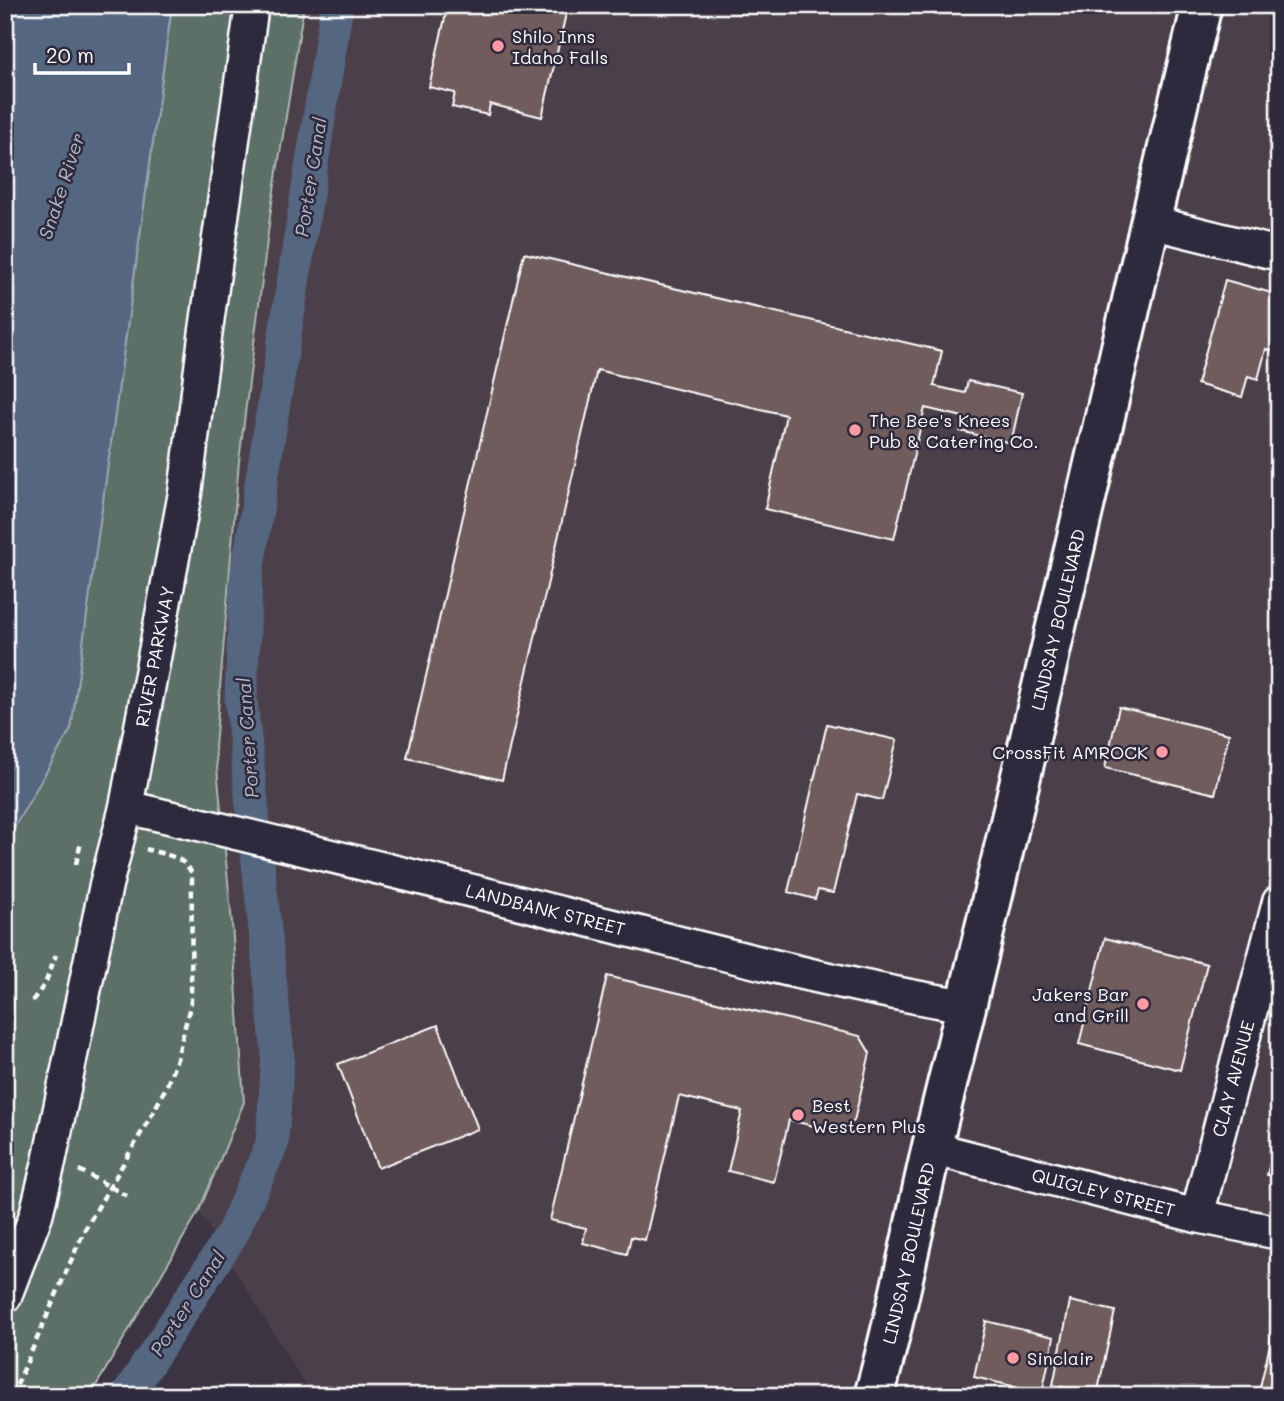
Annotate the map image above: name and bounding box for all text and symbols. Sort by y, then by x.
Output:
place label: Shilo Inns Idaho Falls [512,24,608,69]
scale bar [35,32,130,76]
marker: Shilo Inns Idaho Falls [490,38,506,54]
text: 20 m [46,41,94,68]
water label: Porter Canal [288,115,332,239]
water label: Snake River [32,130,90,242]
place label: The Bee's Knees Pub & Catering Co. [869,408,1039,453]
marker: The Bee's Knees Pub & Catering Co. [847,422,863,438]
street label: LINDSAY BOULEVARD [1025,526,1091,713]
street label: RIVER PARKWAY [129,584,179,729]
water label: Porter Canal [230,677,264,799]
place label: CrossFit AMROCK [992,740,1148,764]
marker: CrossFit AMROCK [1154,744,1170,760]
street label: LANDBANK STREET [463,878,628,941]
place label: Jakers Bar and Grill [1032,982,1129,1027]
marker: Jakers Bar and Grill [1135,996,1151,1012]
street label: CLAY AVENUE [1206,1018,1260,1140]
place label: Best Western Plus [812,1093,926,1138]
marker: Best Western Plus [790,1107,806,1123]
street label: LINDSAY BOULEVARD [876,1160,940,1347]
street label: QUIGLEY STREET [1029,1162,1178,1222]
water label: Porter Canal [144,1245,230,1360]
place label: Sinclair [1027,1346,1093,1370]
marker: Sinclair [1005,1350,1021,1366]

